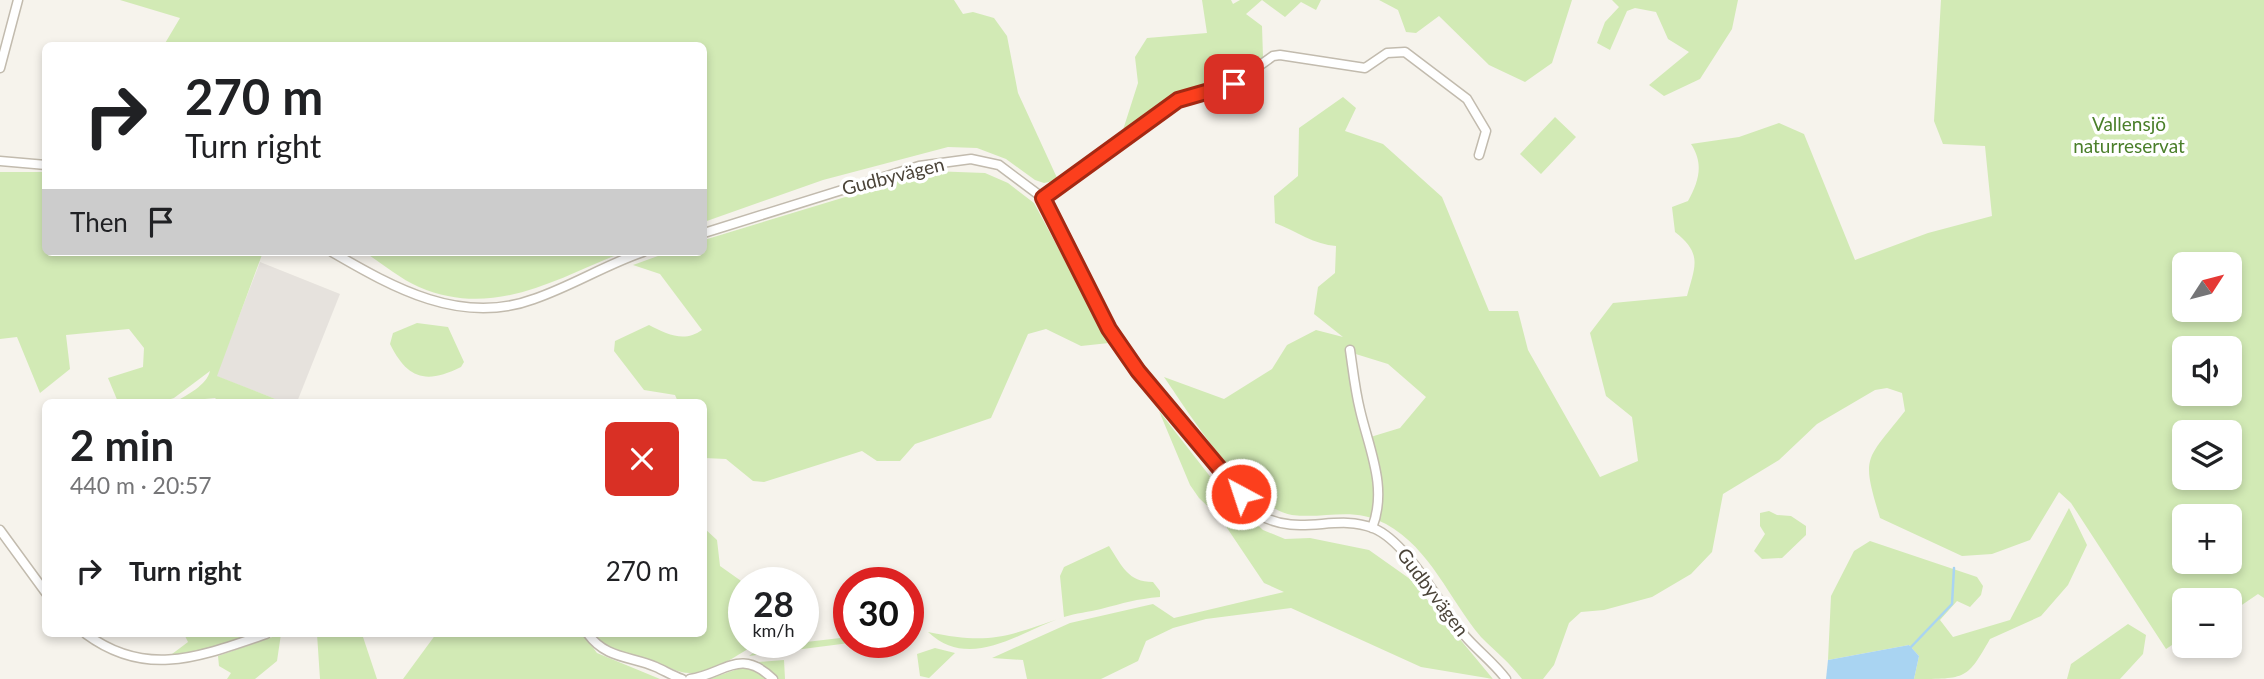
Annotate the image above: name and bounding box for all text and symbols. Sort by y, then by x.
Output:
pin [1204,54,1264,114]
icon: arrive [1215,65,1253,103]
text: 270 m [185,67,323,125]
icon: right [70,70,161,161]
park label: Vallensjö naturreservat [2073,112,2185,157]
text: Turn right [185,126,321,165]
street label: Gudbyvägen [839,152,946,199]
icon: arrive [142,203,180,241]
text: Then [70,206,128,238]
north arrow [2172,252,2242,322]
map controls [2172,252,2242,658]
button: sound [2172,336,2242,406]
text: 2 min [70,420,174,470]
button: layers [2172,420,2242,490]
button: close [605,422,679,496]
position arrow [1204,457,1278,531]
text: 440 m · 20:57 [70,471,212,499]
button: + [2172,504,2242,574]
street label: Gudbyvägen [1393,543,1474,640]
icon: right [70,552,108,590]
text: Turn right [129,555,242,587]
text: 270 m [606,555,679,587]
speed limit sign: 30 [833,567,924,658]
text: 28 [753,582,794,624]
button: − [2172,588,2242,658]
text: km/h [752,619,795,641]

